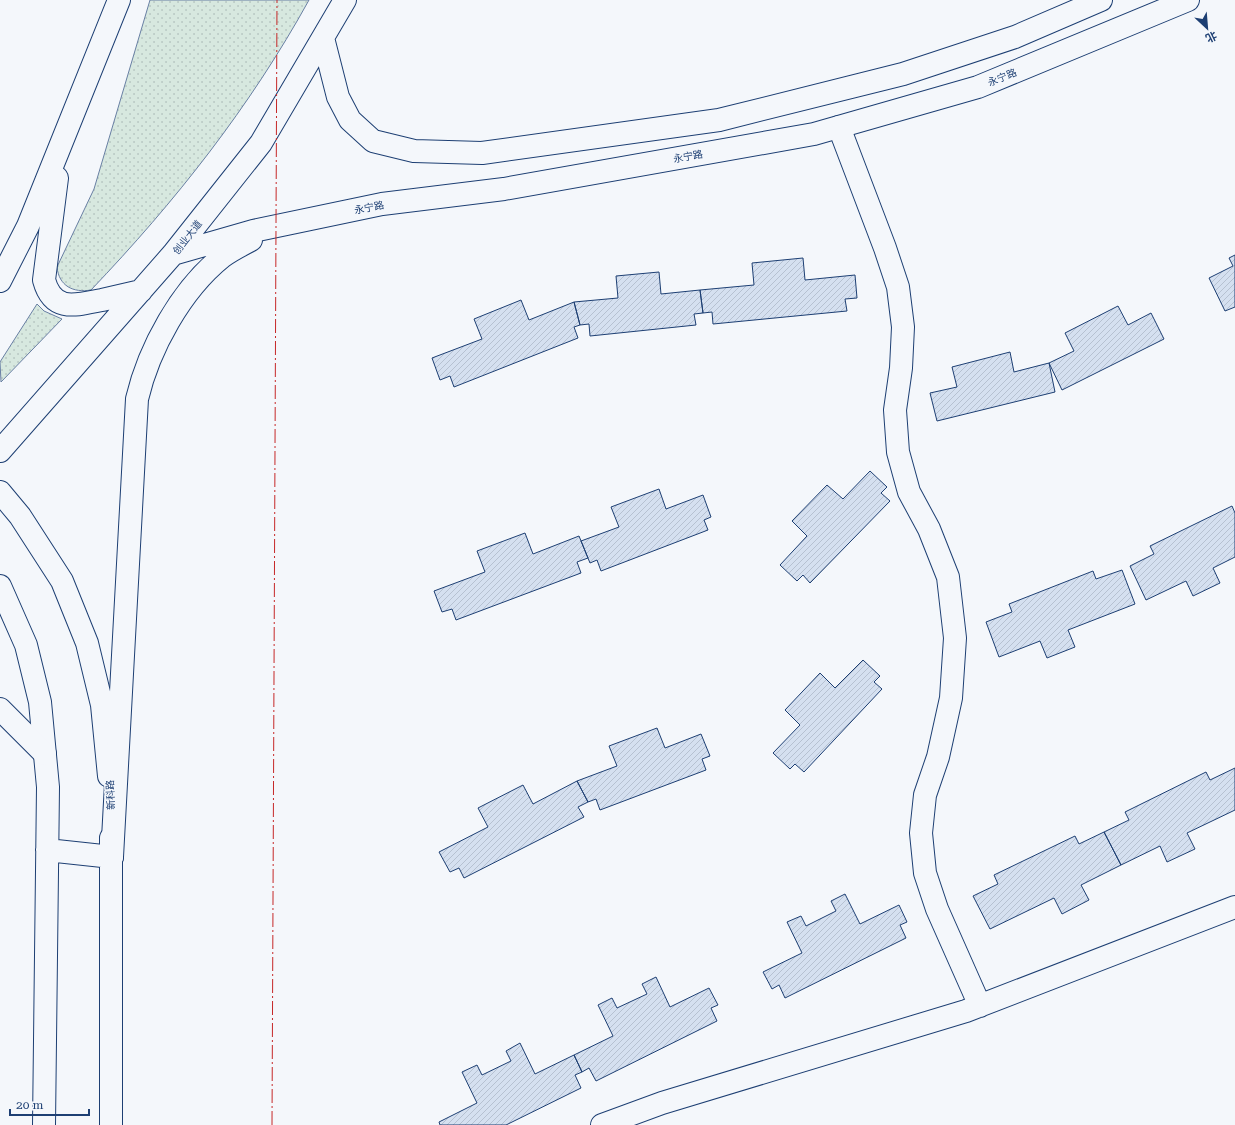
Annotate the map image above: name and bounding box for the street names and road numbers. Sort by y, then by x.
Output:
street label: 永宁路 [986,67,1018,88]
street label: 永宁路 [672,148,704,165]
street label: 永宁路 [353,199,385,216]
street label: 创业大道 [171,218,204,256]
street label: 新科路 [104,780,117,810]

